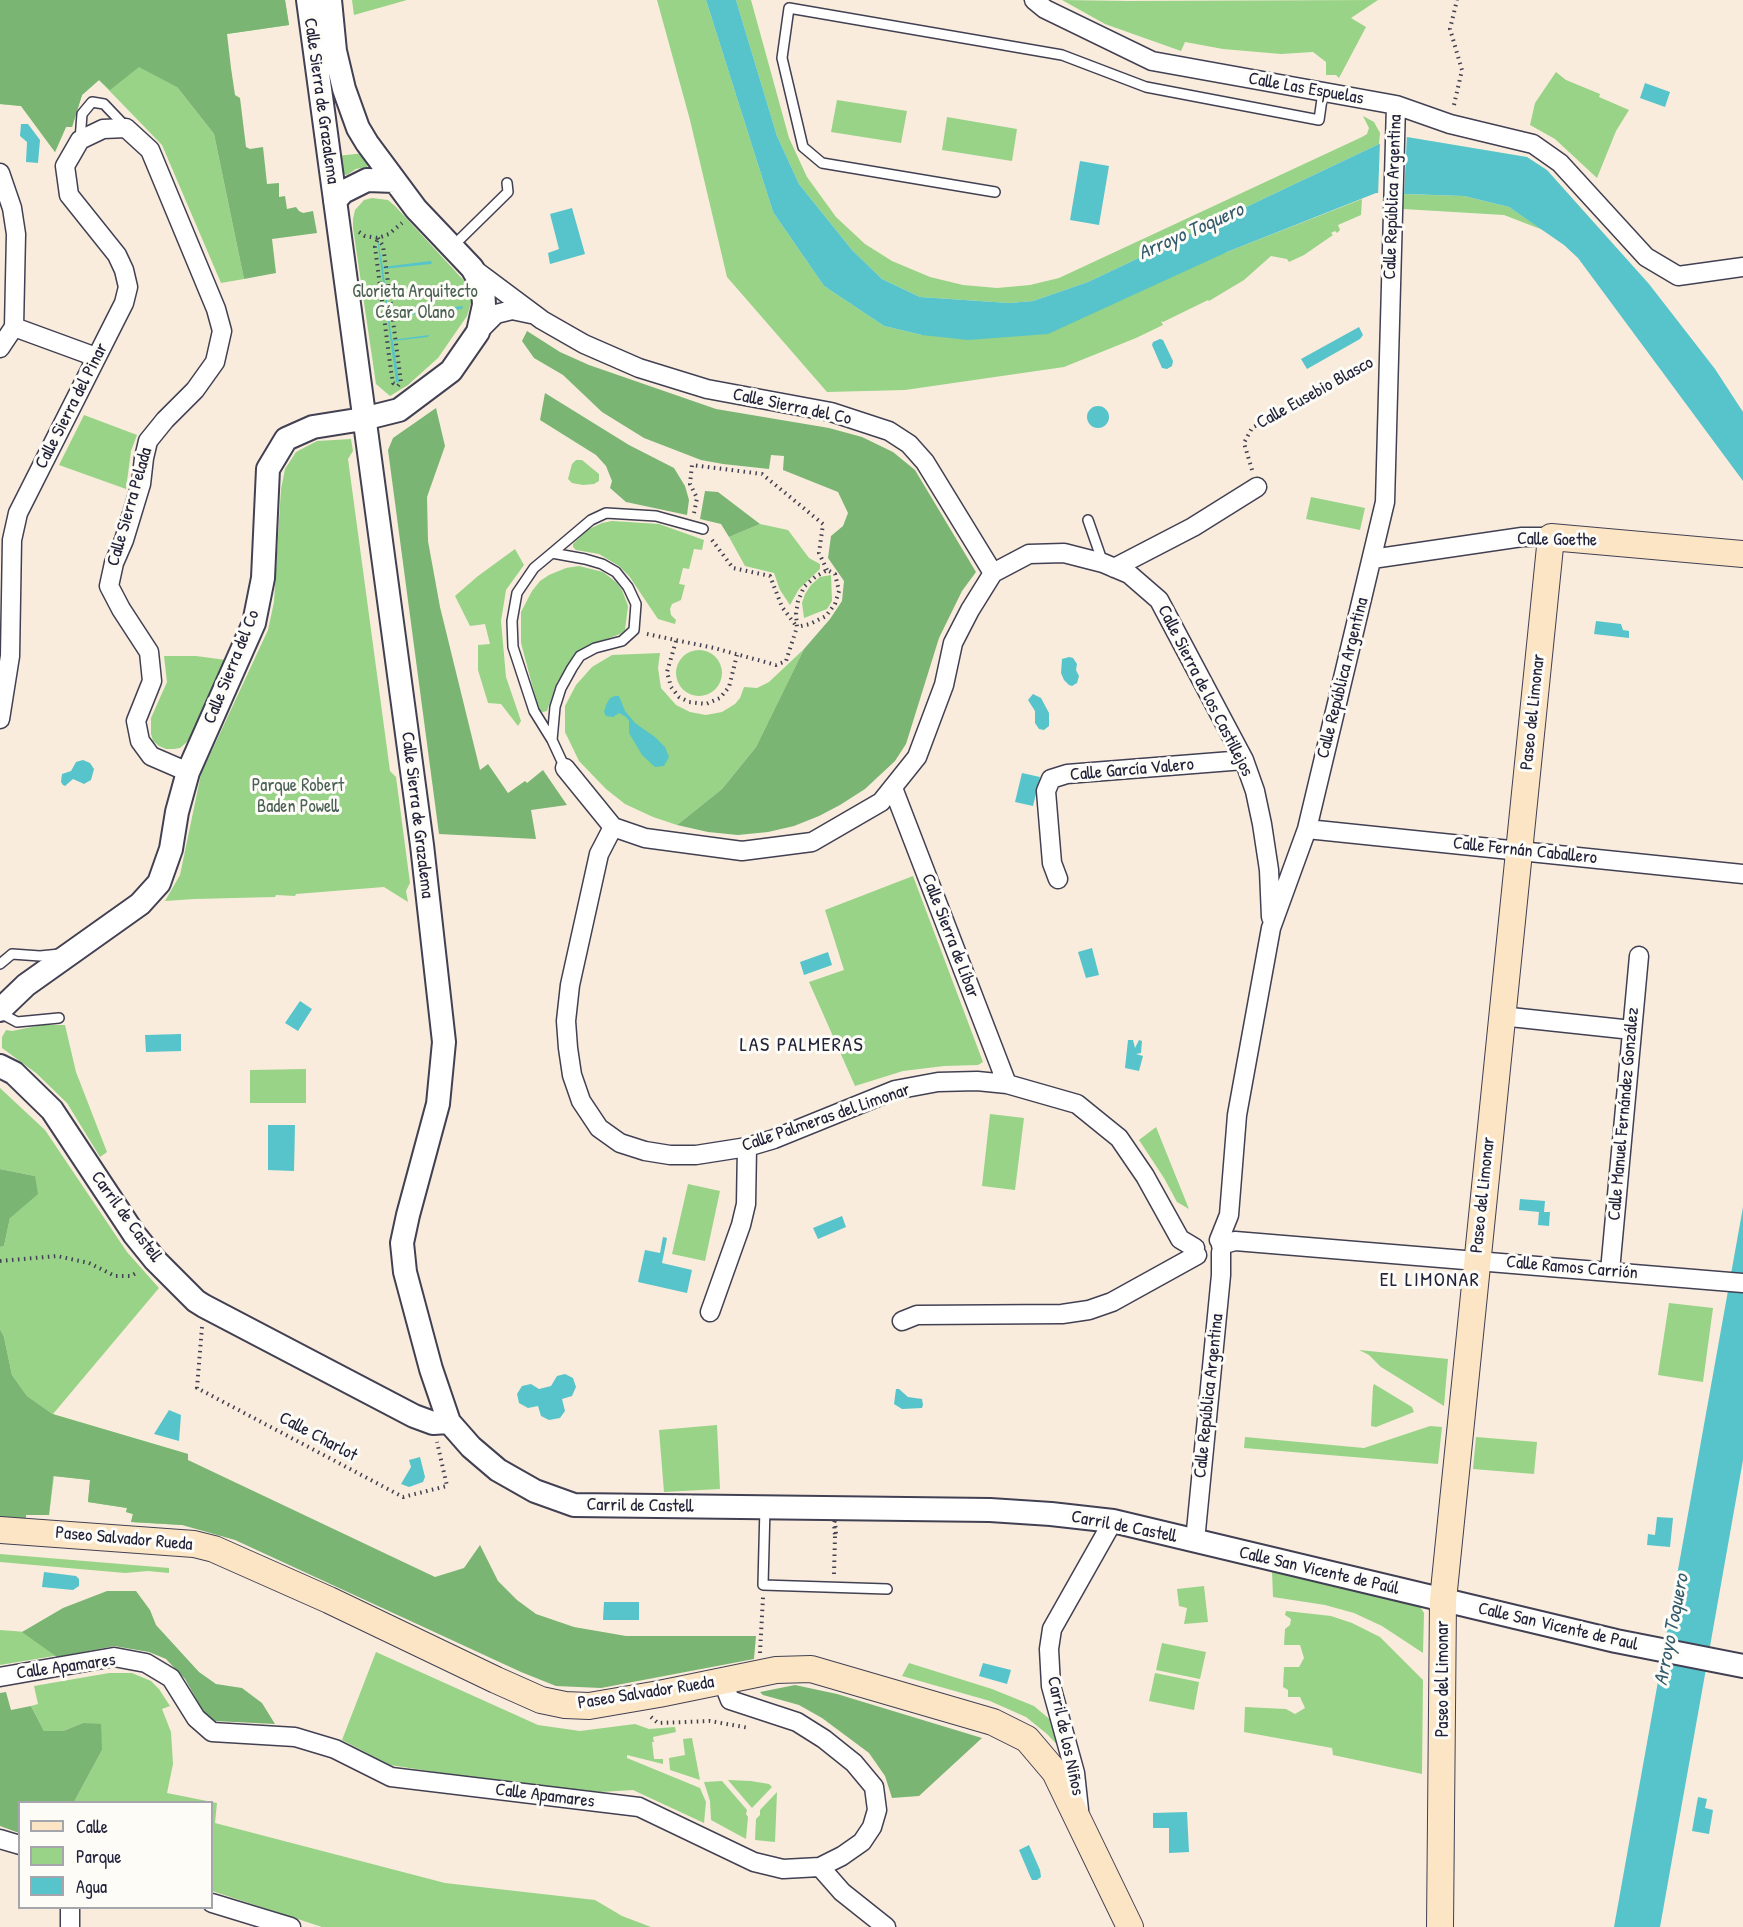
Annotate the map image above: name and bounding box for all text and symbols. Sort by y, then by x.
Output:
street label: Calle Sierra de Grazalema [299,17,343,185]
street label: Calle Las Espuelas [1247,68,1365,110]
street label: Calle República Argentina [1379,114,1407,280]
water label: Arroyo Toquero [1135,198,1247,266]
park label: Glorieta Arquitecto César Olano [352,281,478,324]
street label: Calle Sierra del Pinar [31,339,113,473]
street label: Calle Eusebio Blasco [1253,352,1377,434]
street label: Calle Sierra del Co [731,384,853,430]
street label: Calle Sierra Pelada [103,445,157,569]
street label: Calle Goethe [1517,529,1597,551]
street label: Calle República Argentina [1313,595,1373,761]
street label: Calle Sierra de los Castillejos [1152,602,1258,780]
street label: Calle Sierra del Co [199,607,265,727]
street label: Paseo del Limonar [1516,653,1550,771]
street label: Calle Sierra de Grazalema [396,731,438,899]
street label: Calle García Valero [1069,754,1195,786]
park label: Parque Robert Baden Powell [252,775,344,818]
street label: Calle Fernán Caballero [1452,833,1598,869]
street label: Calle Sierra de Líbar [916,871,984,1001]
street label: Calle Manuel Fernández González [1604,1007,1644,1221]
district label: LAS PALMERAS [740,1034,864,1058]
street label: Calle Palmeras del Limonar [739,1079,913,1157]
street label: Paseo del Limonar [1466,1136,1500,1254]
street label: Carril de Castell [86,1167,166,1267]
street label: Calle Ramos Carrión [1505,1251,1639,1285]
district label: EL LIMONAR [1380,1269,1480,1293]
street label: Calle República Argentina [1190,1313,1228,1479]
street label: Calle Charlot [275,1407,361,1467]
street label: Carril de Castell [586,1494,694,1518]
street label: Carril de Castell [1069,1506,1179,1548]
street label: Paseo Salvador Rueda [55,1522,193,1556]
street label: Calle San Vicente de Paúl [1237,1542,1401,1600]
water label: Arroyo Toquero [1649,1572,1695,1688]
street label: Calle San Vicente de Paul [1476,1598,1640,1656]
street label: Paseo del Limonar [1432,1621,1454,1737]
street label: Calle Apamares [15,1649,117,1685]
street label: Paseo Salvador Rueda [576,1672,716,1714]
street label: Carril de los Niños [1042,1675,1088,1797]
street label: Calle Apamares [494,1779,596,1813]
legend [18,1801,213,1909]
text: Calle [76,1814,108,1839]
text: Parque [76,1844,121,1869]
text: Agua [76,1874,107,1899]

